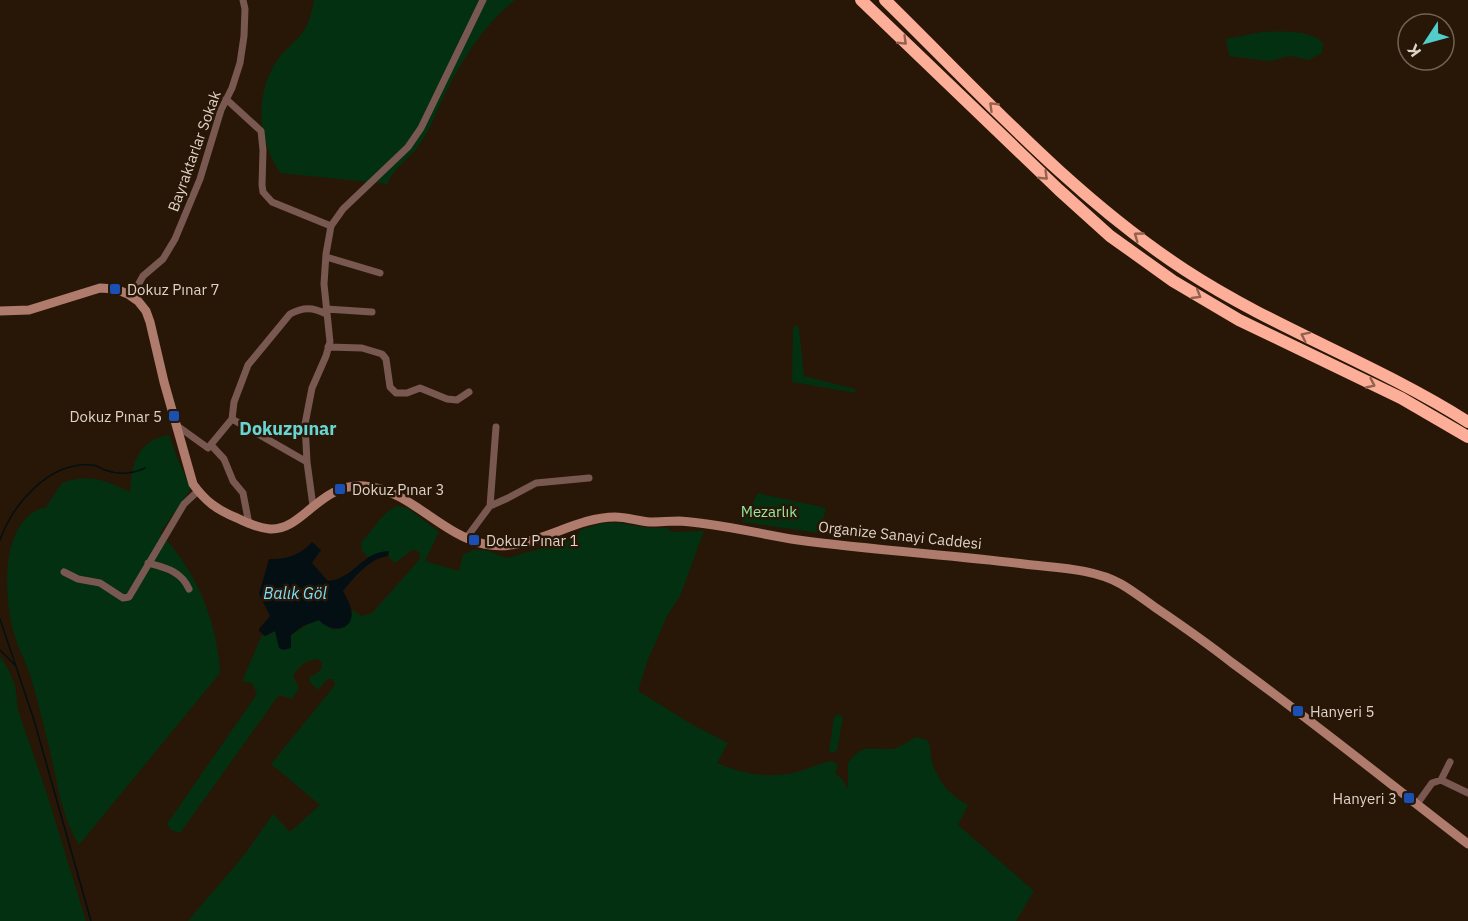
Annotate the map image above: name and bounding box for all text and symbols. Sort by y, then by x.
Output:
north arrow [1396,12,1456,72]
one-way arrow [896,33,907,44]
text: K [1403,40,1425,61]
street label: Bayraktarlar Sokak [163,88,225,214]
one-way arrow [990,102,1000,113]
one-way arrow [1037,168,1048,179]
one-way arrow [1134,232,1145,243]
place label: Dokuz Pınar 7 [127,280,220,299]
marker: Dokuz Pınar 7 [108,282,122,296]
one-way arrow [1191,288,1201,299]
one-way arrow [1301,331,1312,343]
one-way arrow [1364,376,1375,388]
place label: Dokuz Pınar 5 [69,407,162,426]
marker: Dokuz Pınar 5 [167,409,181,423]
district label: Dokuzpınar [239,417,337,440]
place label: Dokuz Pınar 3 [352,480,445,499]
marker: Dokuz Pınar 3 [333,482,347,496]
park label: Mezarlık [741,502,797,521]
street label: Organize Sanayi Caddesi [817,517,983,553]
place label: Dokuz Pınar 1 [486,531,579,550]
marker: Dokuz Pınar 1 [467,533,481,547]
water label: Balık Göl [263,583,327,603]
place label: Hanyeri 5 [1310,702,1374,721]
marker: Hanyeri 5 [1291,704,1305,718]
place label: Hanyeri 3 [1333,789,1397,808]
marker: Hanyeri 3 [1402,791,1416,805]

